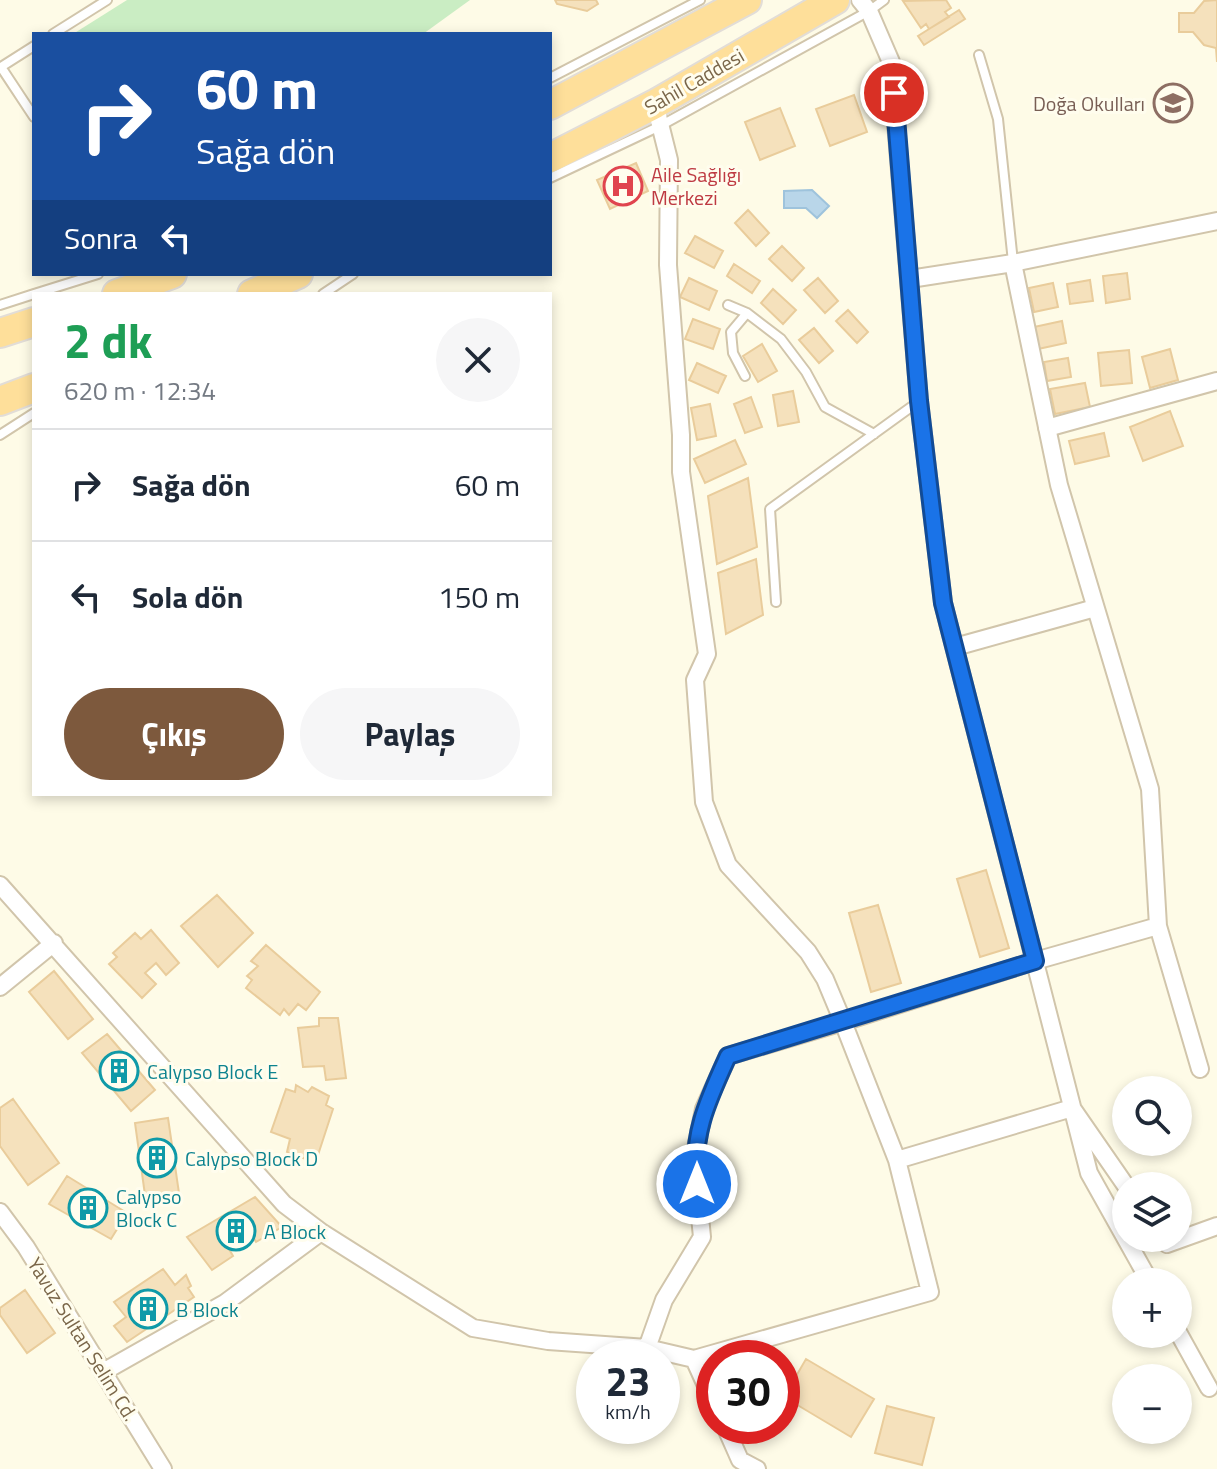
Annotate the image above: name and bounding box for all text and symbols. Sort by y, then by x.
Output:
street label: Sahil Caddesi [638,40,750,122]
text: 60 m [196,46,318,131]
pin [860,59,928,127]
icon: right [64,64,168,168]
icon: arrive [872,71,916,115]
school or university icon: Doğa Okulları [1152,82,1194,124]
place label: Doğa Okulları [1033,88,1145,119]
text: Sağa dön [196,123,335,178]
place label: Aile Sağlığı Merkezi [651,159,741,213]
hospital icon: Aile Sağlığı Merkezi [602,165,644,207]
text: Sonra [64,215,138,261]
icon: left [154,216,198,260]
text: 2 dk [64,304,153,377]
button: close [436,318,520,402]
text: 620 m · 12:34 [64,371,216,410]
text: Sağa dön [132,462,251,508]
text: 60 m [455,462,520,508]
icon: right [64,463,108,507]
text: Sola dön [132,574,243,620]
text: 150 m [438,574,520,620]
icon: left [64,575,108,619]
button: Çıkış [64,688,284,780]
button: Paylaş [300,688,520,780]
building icon: Calypso Block E [98,1050,140,1092]
place label: Calypso Block E [147,1056,278,1087]
map controls [1112,1076,1192,1444]
button: search [1112,1076,1192,1156]
building icon: Calypso Block D [136,1137,178,1179]
position arrow [655,1142,739,1226]
place label: Calypso Block D [185,1143,318,1174]
button: layers [1112,1172,1192,1252]
place label: Calypso Block C [116,1181,182,1235]
building icon: Calypso Block C [67,1187,109,1229]
building icon: A Block [215,1210,257,1252]
place label: A Block [264,1216,327,1247]
street label: Yavuz Sultan Selim Cd. [20,1251,146,1427]
button: + [1112,1268,1192,1348]
building icon: B Block [127,1288,169,1330]
place label: B Block [176,1294,239,1325]
speed limit sign: 30 [696,1340,800,1444]
text: 23 [606,1351,650,1412]
button: − [1112,1364,1192,1444]
text: km/h [605,1396,651,1427]

